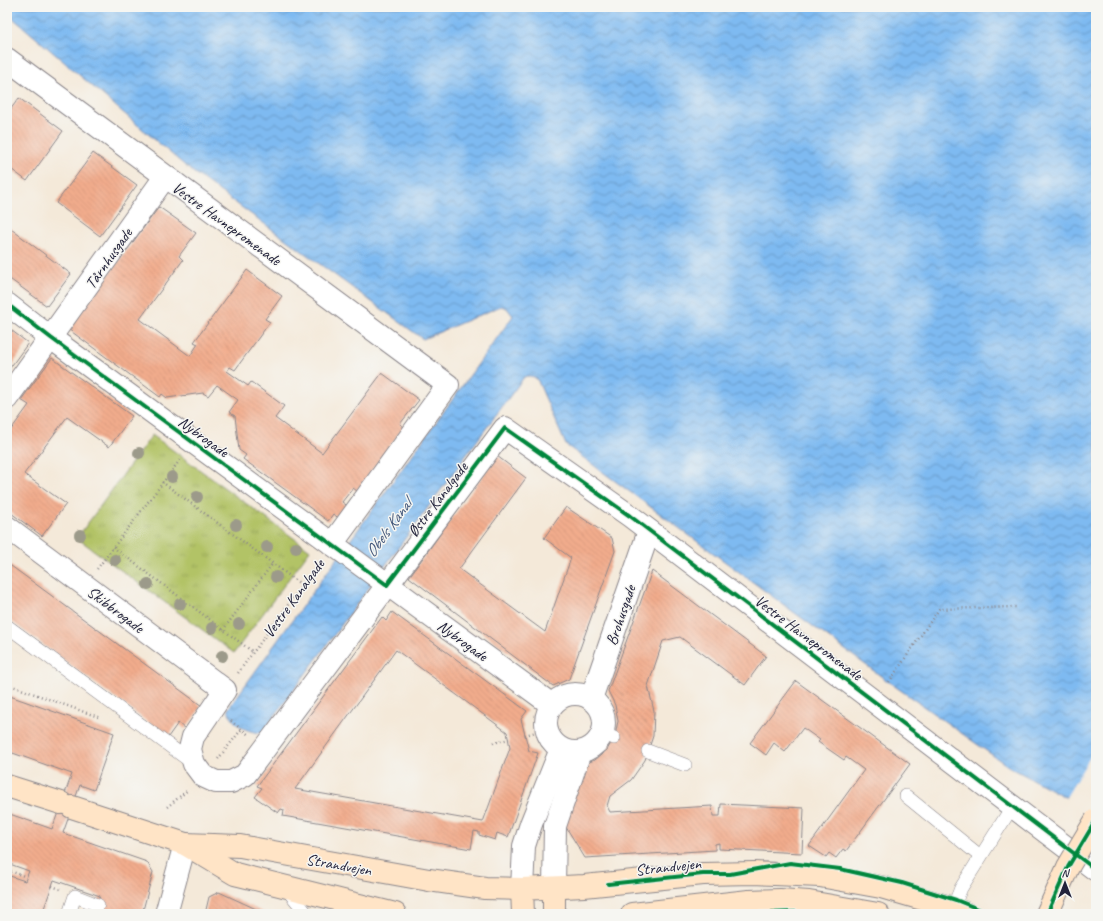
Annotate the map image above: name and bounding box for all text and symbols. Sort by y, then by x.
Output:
street label: Vestre Havnepromenade [168,178,286,271]
street label: Tårnhusgade [81,223,138,293]
street label: Nybrogade [174,412,234,463]
street label: Østre Kanalgade [403,457,473,541]
water label: Obels Kanal [360,490,420,561]
street label: Vestre Kanalgade [259,554,330,642]
street label: Brohusgade [601,581,641,648]
street label: Skibbrogade [83,582,149,639]
street label: Vestre Havnepromenade [751,591,868,686]
street label: Nybrogade [433,616,493,667]
street label: Strandvejen [305,849,374,881]
street label: Strandvejen [634,854,703,880]
north arrow [1045,863,1085,903]
text: N [1062,866,1071,880]

